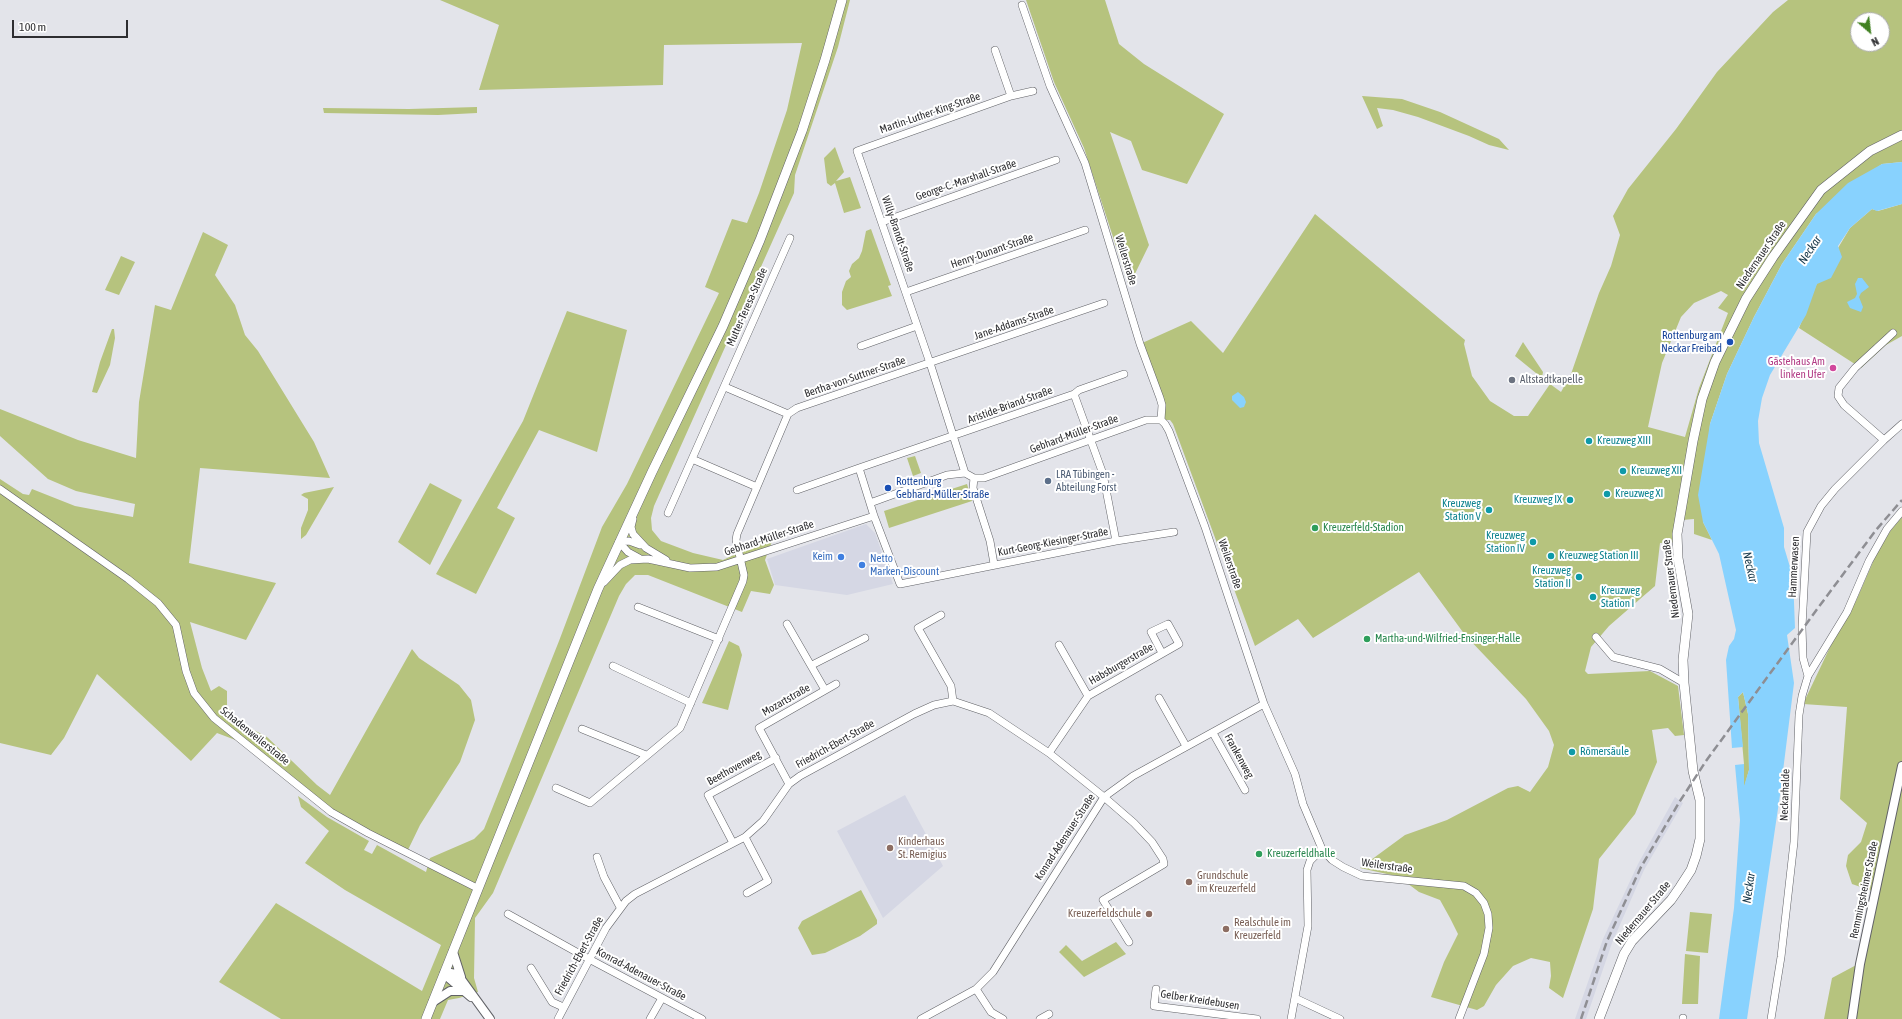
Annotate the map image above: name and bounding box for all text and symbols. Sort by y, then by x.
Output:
scale bar [14,12,130,38]
north arrow [1850,12,1890,52]
text: 100 m [19,20,46,34]
text: N [1869,35,1881,49]
street label: Martin-Luther-King-Straße [878,90,982,136]
street label: George-C.-Marshall-Straße [914,157,1018,203]
street label: Willy-Brandt-Straße [879,194,917,274]
street label: Niedernauer Straße [1733,219,1789,291]
street label: Henry-Dunant-Straße [949,231,1035,271]
street label: Weilerstraße [1112,233,1140,287]
water label: Neckar [1795,233,1825,267]
street label: Mutter-Teresa-Straße [724,266,770,348]
street label: Jane-Addams-Straße [972,303,1056,343]
place label: Rottenburg am Neckar Freibad [1661,329,1722,355]
marker: Rottenburg am Neckar Freibad [1725,337,1735,347]
street label: Bertha-von-Suttner-Straße [803,353,907,401]
place label: Gästehaus Am linken Ufer [1768,355,1825,381]
marker: Gästehaus Am linken Ufer [1828,363,1838,373]
place label: Altstadtkapelle [1520,373,1583,387]
marker: Altstadtkapelle [1507,375,1517,385]
street label: Aristide-Briand-Straße [966,384,1054,426]
street label: Gebhard-Müller-Straße [1028,412,1120,456]
place label: Kreuzweg XIII [1597,434,1651,448]
marker: Kreuzweg XIII [1584,436,1594,446]
place label: Kreuzweg XII [1631,464,1682,478]
marker: Kreuzweg XII [1618,466,1628,476]
place label: LRA Tübingen - Abteilung Forst [1056,468,1117,494]
place label: Rottenburg Gebhard-Müller-Straße [896,475,989,501]
marker: LRA Tübingen - Abteilung Forst [1043,476,1053,486]
marker: Rottenburg Gebhard-Müller-Straße [883,483,893,493]
place label: Kreuzweg XI [1615,487,1663,501]
marker: Kreuzweg XI [1602,489,1612,499]
place label: Kreuzweg IX [1514,493,1562,507]
marker: Kreuzweg IX [1565,495,1575,505]
place label: Kreuzweg Station V [1442,497,1481,523]
marker: Kreuzweg Station V [1484,505,1494,515]
street label: Gebhard-Müller-Straße [723,517,815,559]
place label: Kreuzerfeld-Stadion [1323,521,1404,535]
marker: Kreuzerfeld-Stadion [1310,523,1320,533]
street label: Kurt-Georg-Kiesinger-Straße [997,525,1109,559]
place label: Kreuzweg Station IV [1486,529,1525,555]
street label: Hammerwasen [1786,536,1802,598]
street label: Weilerstraße [1215,537,1245,591]
marker: Kreuzweg Station IV [1528,537,1538,547]
street label: Niedernauer Straße [1660,539,1682,619]
place label: Kreuzweg Station III [1559,549,1639,563]
place label: Keim [812,550,833,564]
water label: Neckar [1740,550,1760,584]
marker: Kreuzweg Station III [1546,551,1556,561]
marker: Keim [836,552,846,562]
place label: Netto Marken-Discount [870,552,939,578]
marker: Netto Marken-Discount [857,560,867,570]
place label: Kreuzweg Station II [1532,564,1571,590]
marker: Kreuzweg Station II [1574,572,1584,582]
place label: Kreuzweg Station I [1601,584,1640,610]
marker: Kreuzweg Station I [1588,592,1598,602]
place label: Martha-und-Wilfried-Ensinger-Halle [1375,632,1520,646]
marker: Martha-und-Wilfried-Ensinger-Halle [1362,634,1372,644]
street label: Habsburgerstraße [1086,640,1156,688]
street label: Mozartstraße [760,681,812,719]
street label: Schadenweilerstraße [218,704,292,768]
street label: Friedrich-Ebert-Straße [793,717,877,771]
street label: Frankenweg [1221,731,1257,781]
place label: Römersäule [1580,745,1629,759]
marker: Römersäule [1567,747,1577,757]
street label: Beethovenweg [705,748,763,788]
street label: Neckarhalde [1777,769,1793,821]
street label: Konrad-Adenauer-Straße [1032,791,1098,883]
place label: Kinderhaus St. Remigius [898,835,947,861]
street label: Remmingsheimer Straße [1847,840,1881,940]
marker: Kinderhaus St. Remigius [885,843,895,853]
place label: Kreuzerfeldhalle [1267,847,1335,861]
marker: Kreuzerfeldhalle [1254,849,1264,859]
street label: Weilerstraße [1361,856,1413,876]
place label: Grundschule im Kreuzerfeld [1197,869,1256,895]
water label: Neckar [1740,872,1758,904]
marker: Grundschule im Kreuzerfeld [1184,877,1194,887]
street label: Niedernauer Straße [1613,878,1673,948]
place label: Kreuzerfeldschule [1068,907,1141,921]
marker: Kreuzerfeldschule [1144,909,1154,919]
street label: Friedrich-Ebert-Straße [552,914,606,998]
place label: Realschule im Kreuzerfeld [1234,916,1291,942]
marker: Realschule im Kreuzerfeld [1221,924,1231,934]
street label: Konrad-Adenauer-Straße [594,945,688,1003]
street label: Gelber Kreidebusen [1160,987,1240,1013]

